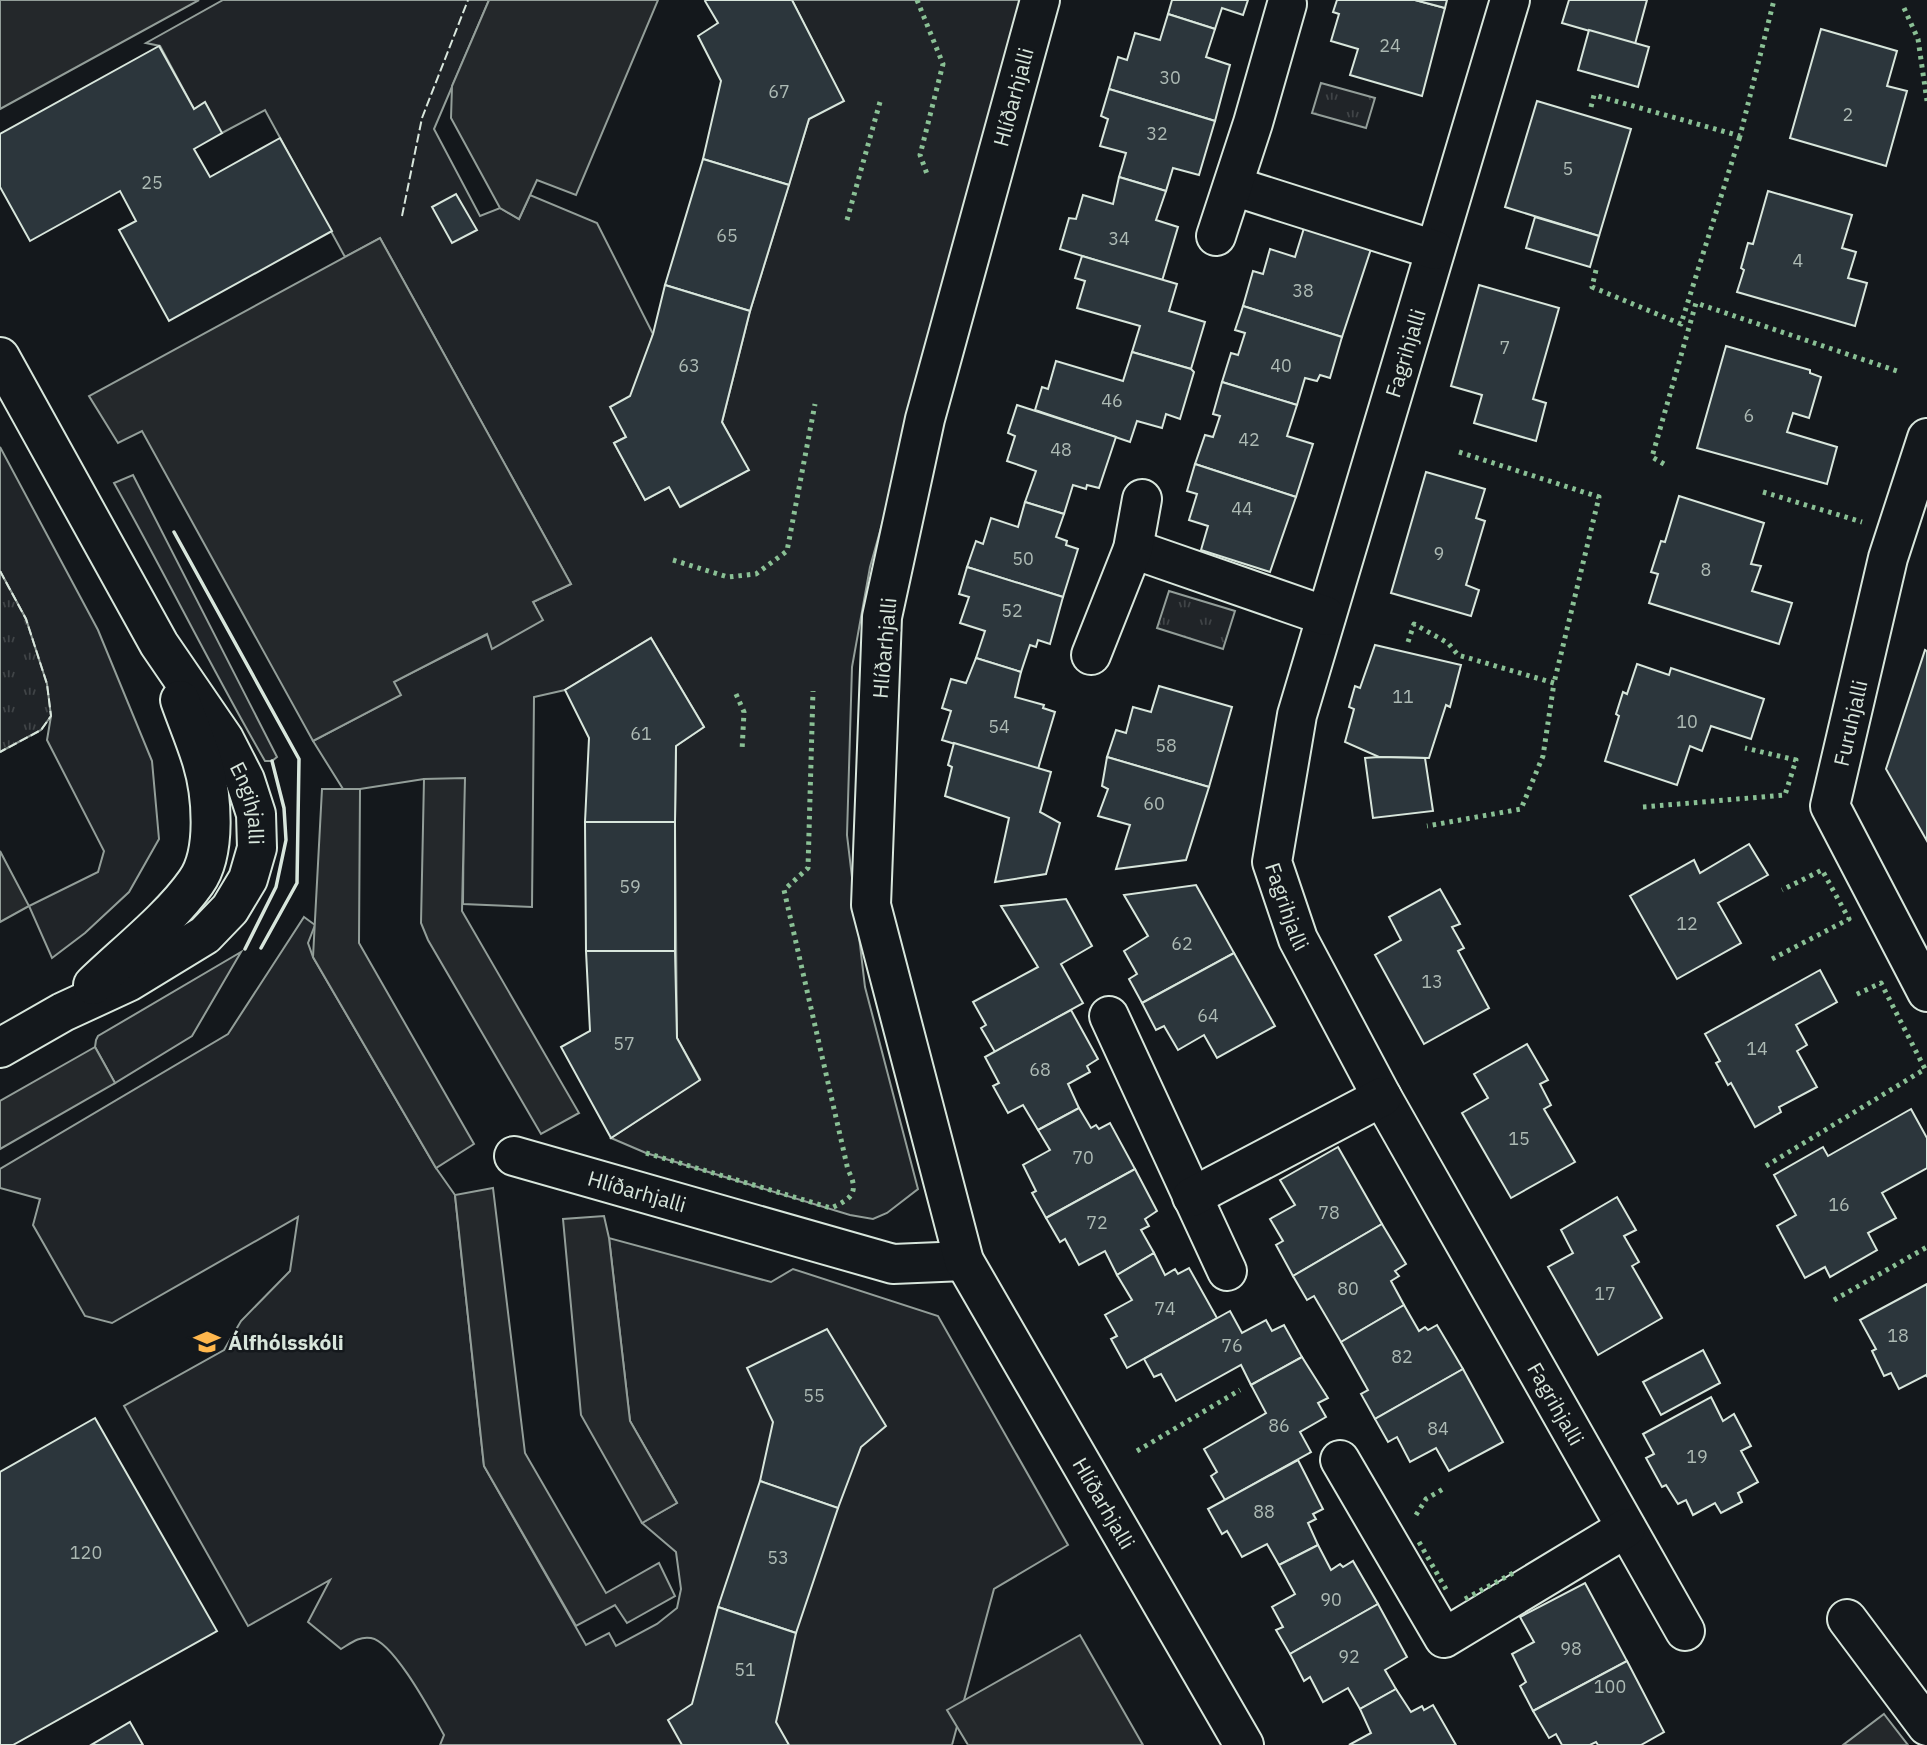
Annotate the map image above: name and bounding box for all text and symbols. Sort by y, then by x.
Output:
house number: 24 [1379,34,1401,57]
street label: Hlíðarhjalli [986,44,1040,150]
house number: 30 [1159,66,1181,89]
house number: 67 [768,80,790,103]
house number: 2 [1843,103,1853,126]
house number: 32 [1146,122,1168,145]
house number: 5 [1563,157,1573,180]
house number: 25 [141,171,163,194]
house number: 65 [716,224,738,247]
house number: 34 [1108,227,1130,250]
house number: 4 [1793,249,1804,272]
house number: 38 [1292,279,1314,302]
street label: Fagrihjalli [1378,305,1432,401]
house number: 7 [1500,336,1510,359]
house number: 63 [678,354,700,377]
house number: 40 [1270,354,1292,377]
house number: 46 [1101,389,1123,412]
house number: 6 [1744,404,1754,427]
house number: 42 [1238,428,1260,451]
house number: 48 [1050,438,1072,461]
house number: 44 [1231,497,1253,520]
house number: 9 [1434,542,1444,565]
house number: 50 [1012,547,1034,570]
house number: 8 [1701,558,1711,581]
street label: Hlíðarhjalli [866,596,902,700]
house number: 52 [1001,599,1023,622]
street label: Furuhjalli [1826,677,1874,769]
house number: 11 [1392,685,1414,708]
house number: 10 [1676,710,1698,733]
house number: 54 [988,715,1010,738]
house number: 61 [630,722,652,745]
house number: 58 [1155,734,1177,757]
street label: Engihjalli [224,757,271,845]
house number: 60 [1143,792,1165,815]
street label: Fagrihjalli [1259,859,1316,955]
house number: 59 [619,875,641,898]
house number: 12 [1676,912,1698,935]
house number: 62 [1171,932,1193,955]
house number: 13 [1421,970,1443,993]
house number: 64 [1197,1004,1219,1027]
house number: 57 [613,1032,635,1055]
house number: 14 [1746,1037,1768,1060]
house number: 68 [1029,1058,1051,1081]
house number: 15 [1508,1127,1530,1150]
house number: 70 [1072,1146,1094,1169]
street label: Hlíðarhjalli [585,1164,690,1218]
house number: 16 [1828,1193,1850,1216]
house number: 78 [1318,1201,1340,1224]
house number: 72 [1086,1211,1108,1234]
house number: 80 [1337,1277,1359,1300]
house number: 17 [1594,1282,1616,1305]
house number: 74 [1154,1297,1176,1320]
house number: 18 [1887,1324,1909,1347]
school or university icon: Álfhólsskóli [192,1327,222,1357]
place label: Álfhólsskóli [228,1328,344,1356]
house number: 76 [1221,1334,1243,1357]
house number: 82 [1391,1345,1413,1368]
street label: Fagrihjalli [1521,1357,1591,1450]
house number: 55 [803,1384,825,1407]
house number: 86 [1268,1414,1290,1437]
house number: 84 [1427,1417,1449,1440]
house number: 19 [1686,1445,1708,1468]
street label: Hlíðarhjalli [1067,1452,1142,1554]
house number: 88 [1253,1500,1275,1523]
house number: 120 [70,1541,102,1564]
house number: 53 [767,1546,789,1569]
house number: 90 [1320,1588,1342,1611]
house number: 98 [1560,1637,1582,1660]
house number: 92 [1338,1645,1360,1668]
house number: 51 [734,1658,756,1681]
house number: 100 [1594,1675,1626,1698]

